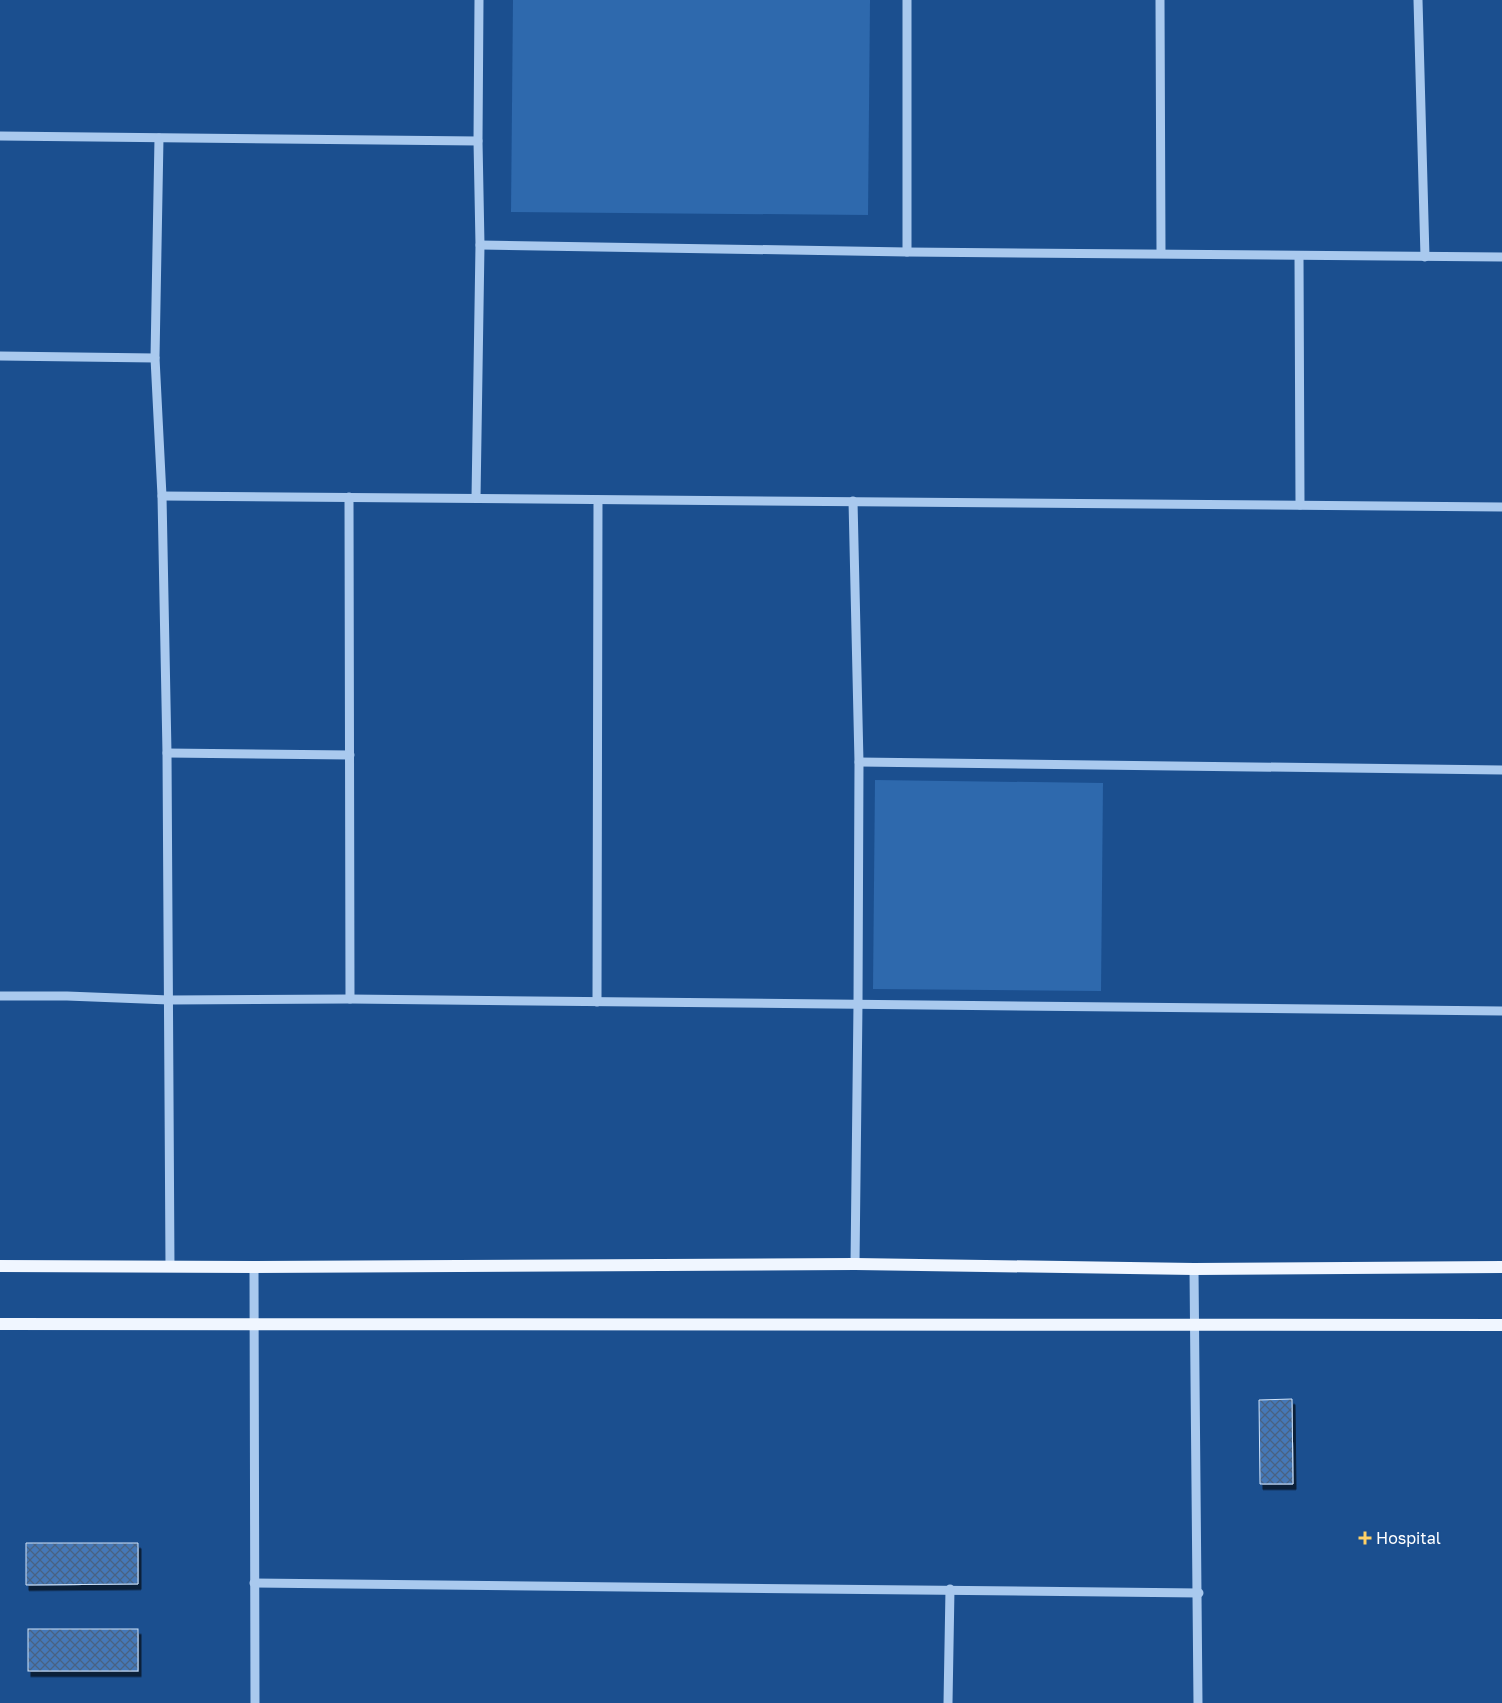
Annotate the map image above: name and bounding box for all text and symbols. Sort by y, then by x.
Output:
place label: Hospital [1376,1528,1441,1548]
marker: Hospital [1358,1531,1372,1545]

